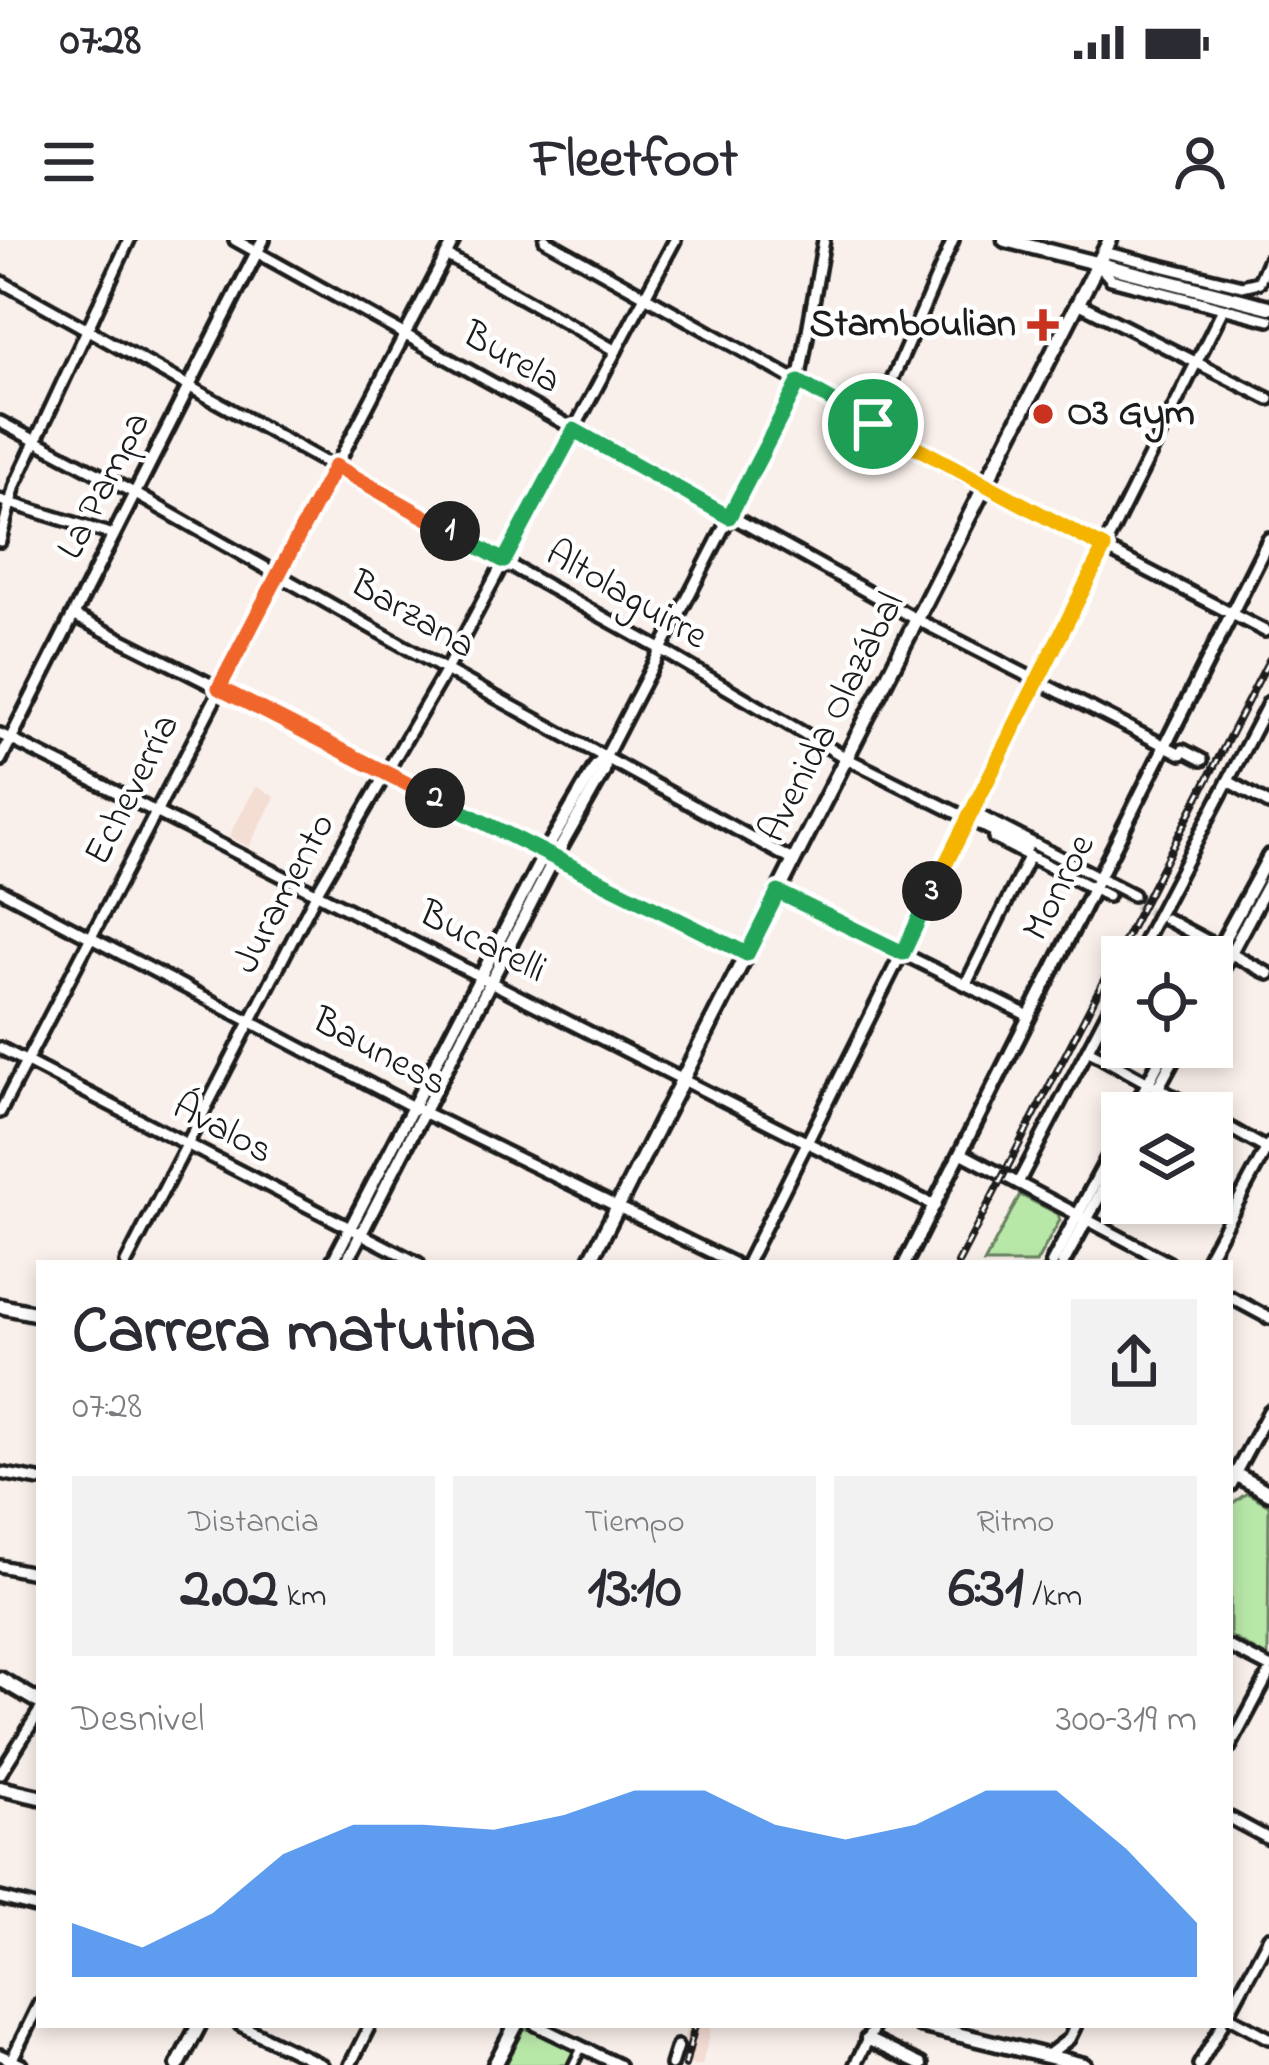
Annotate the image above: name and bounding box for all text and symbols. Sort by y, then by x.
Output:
text: 07:28 [60,9,141,75]
text: Fleetfoot [531,123,738,201]
icon: menu [36,129,102,195]
icon: person [1167,129,1233,195]
place label: Stamboulian [810,297,1016,354]
street label: Burela [450,307,571,410]
marker: Stamboulian [1027,309,1059,341]
pin [822,373,924,475]
place label: O3 Gym [1067,386,1195,443]
icon: arrive [840,391,906,457]
marker: O3 Gym [1030,401,1056,427]
street label: La Pampa [43,402,167,570]
pin: 1 [420,501,480,561]
text: 1 [445,507,455,555]
street label: Altolaguirre [534,527,718,666]
street label: Barzana [338,557,486,675]
street label: Avenida Olazábal [745,583,921,853]
street label: Echeverría [71,704,195,876]
pin: 2 [405,768,465,828]
text: 2 [427,774,443,822]
street label: Juramento [219,803,351,985]
street label: Monroe [1009,824,1111,951]
pin: 3 [902,861,962,921]
text: 3 [925,867,939,915]
street label: Bucarelli [407,886,556,999]
map controls [1101,936,1233,1224]
button: locate [1101,936,1233,1068]
street label: Bauness [300,993,457,1112]
street label: Ávalos [161,1080,283,1180]
button: layers [1101,1092,1233,1224]
text: Carrera matutina [72,1286,536,1382]
button: share [1071,1299,1197,1425]
text: 07:28 [72,1379,142,1436]
text: Distancia [188,1499,319,1547]
text: Tiempo [584,1499,685,1547]
text: Ritmo [976,1499,1055,1547]
text: 2.02 [180,1547,278,1634]
text: 13:10 [588,1547,681,1634]
text: 6:31 [949,1547,1024,1634]
text: km [278,1573,327,1621]
text: /km [1024,1573,1082,1621]
text: Desnivel [72,1692,204,1749]
text: 300–319 m [1056,1692,1197,1749]

